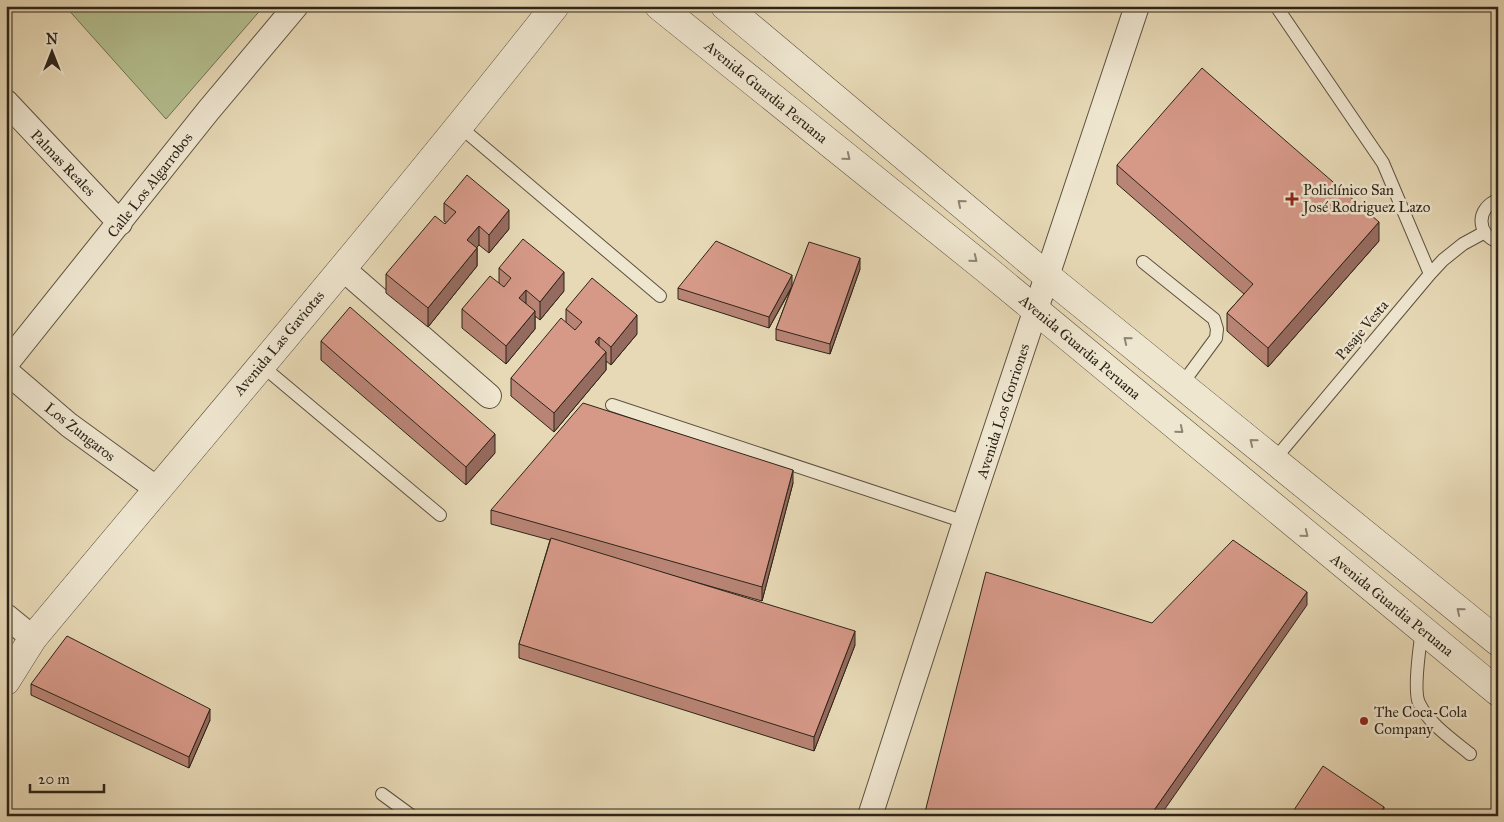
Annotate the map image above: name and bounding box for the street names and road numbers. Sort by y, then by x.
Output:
street label: Avenida Guardia Peruana [700,36,832,148]
street label: Palmas Reales [27,126,99,200]
street label: Calle Los Algarrobos [103,129,197,241]
street label: Avenida Las Gaviotas [229,287,328,400]
street label: Avenida Guardia Peruana [1015,290,1145,404]
street label: Pasaje Vesta [1332,296,1393,363]
street label: Avenida Los Gorriones [972,341,1033,482]
street label: Los Zungaros [41,399,119,465]
street label: Avenida Guardia Peruana [1326,549,1458,661]

